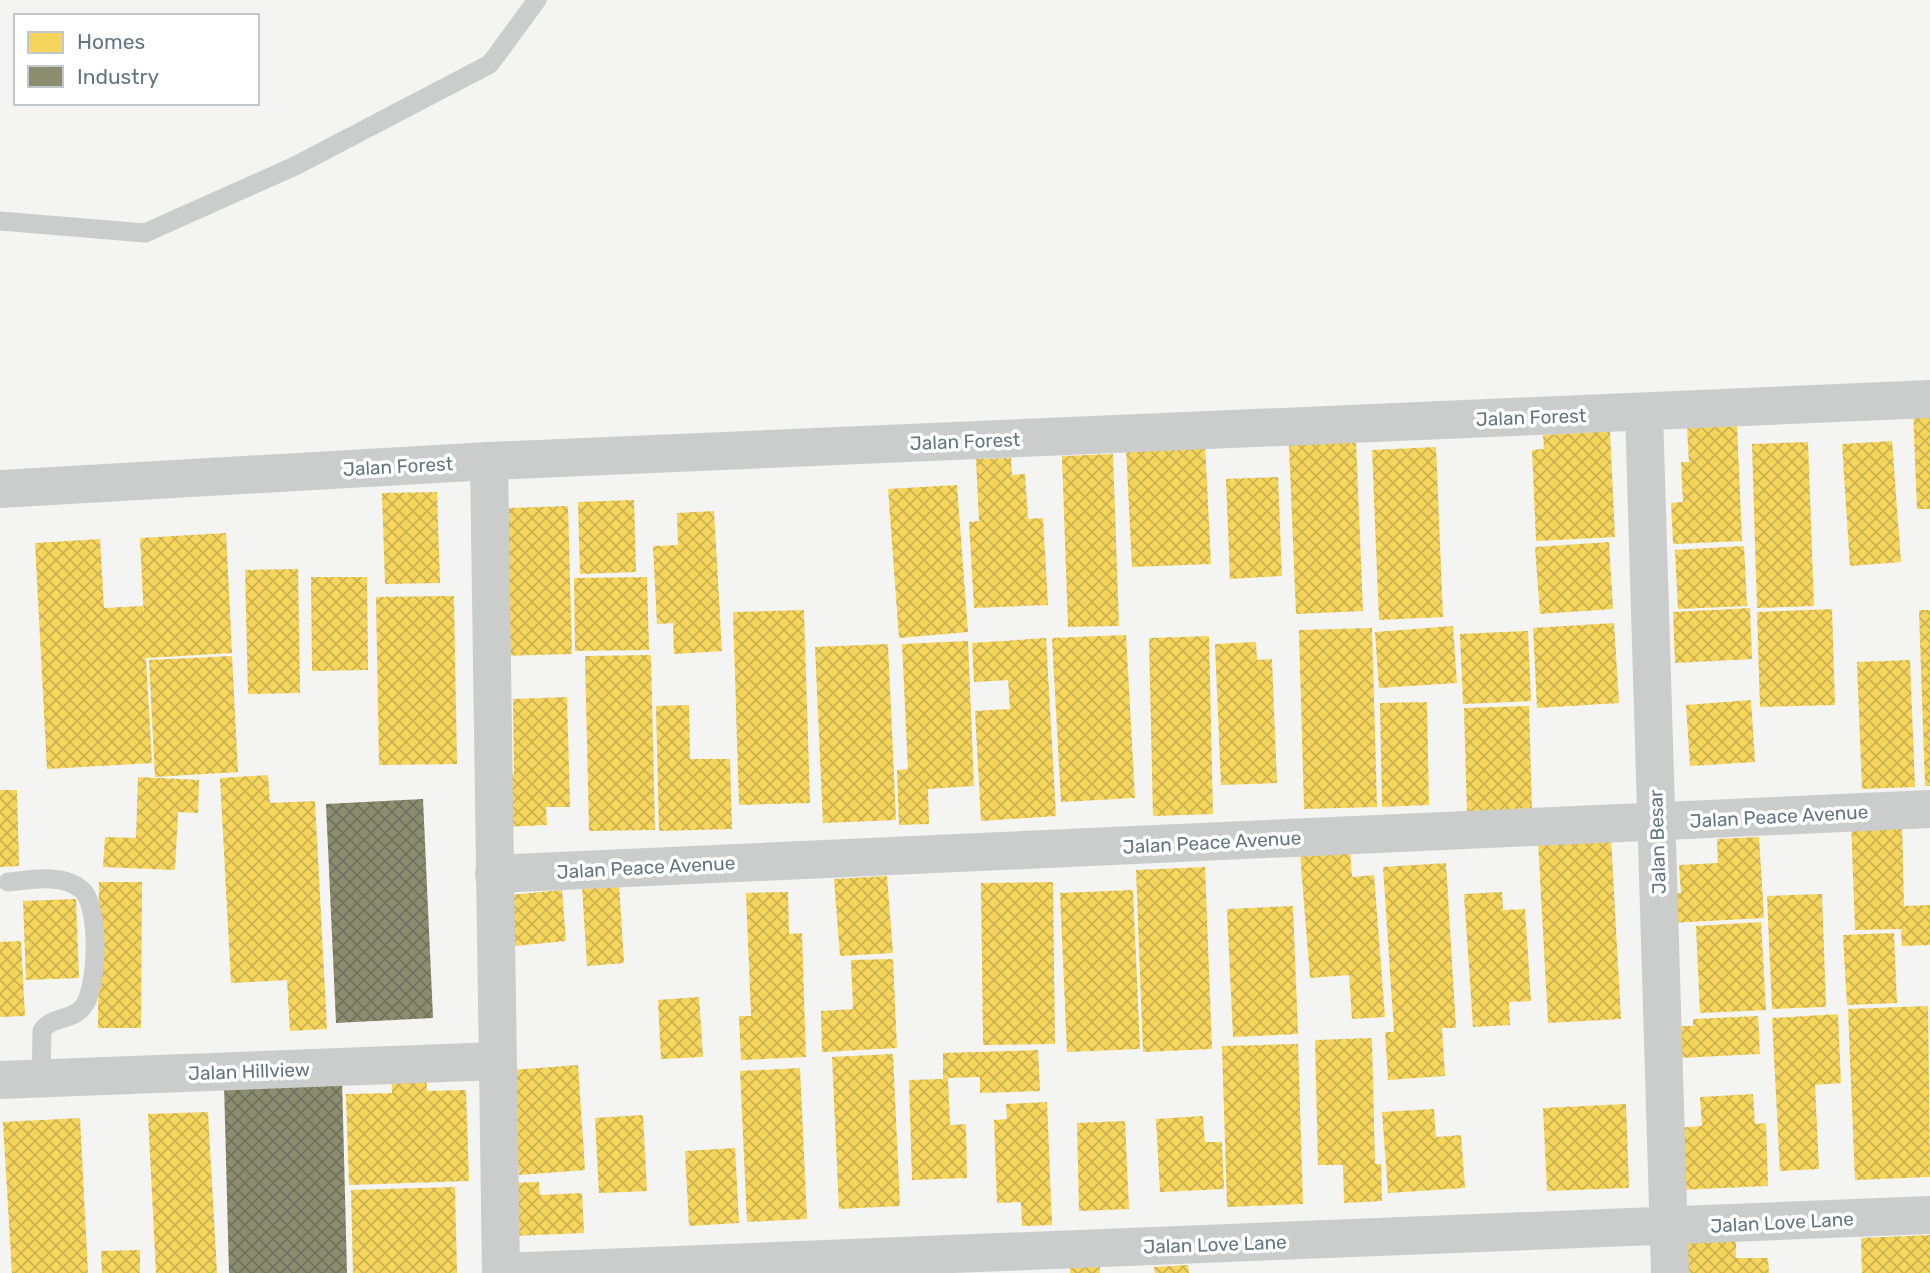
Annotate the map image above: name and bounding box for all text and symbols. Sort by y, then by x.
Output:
legend [14,14,259,105]
text: Homes [77,29,145,54]
text: Industry [77,64,159,89]
street label: Jalan Forest [1475,404,1587,431]
street label: Jalan Forest [909,428,1021,455]
street label: Jalan Forest [342,452,454,481]
street label: Jalan Besar [1644,789,1671,895]
street label: Jalan Peace Avenue [1689,800,1869,833]
street label: Jalan Peace Avenue [1122,826,1302,859]
street label: Jalan Peace Avenue [556,851,736,884]
street label: Jalan Hillview [188,1058,310,1085]
street label: Jalan Love Lane [1710,1207,1854,1238]
street label: Jalan Love Lane [1143,1231,1287,1258]

